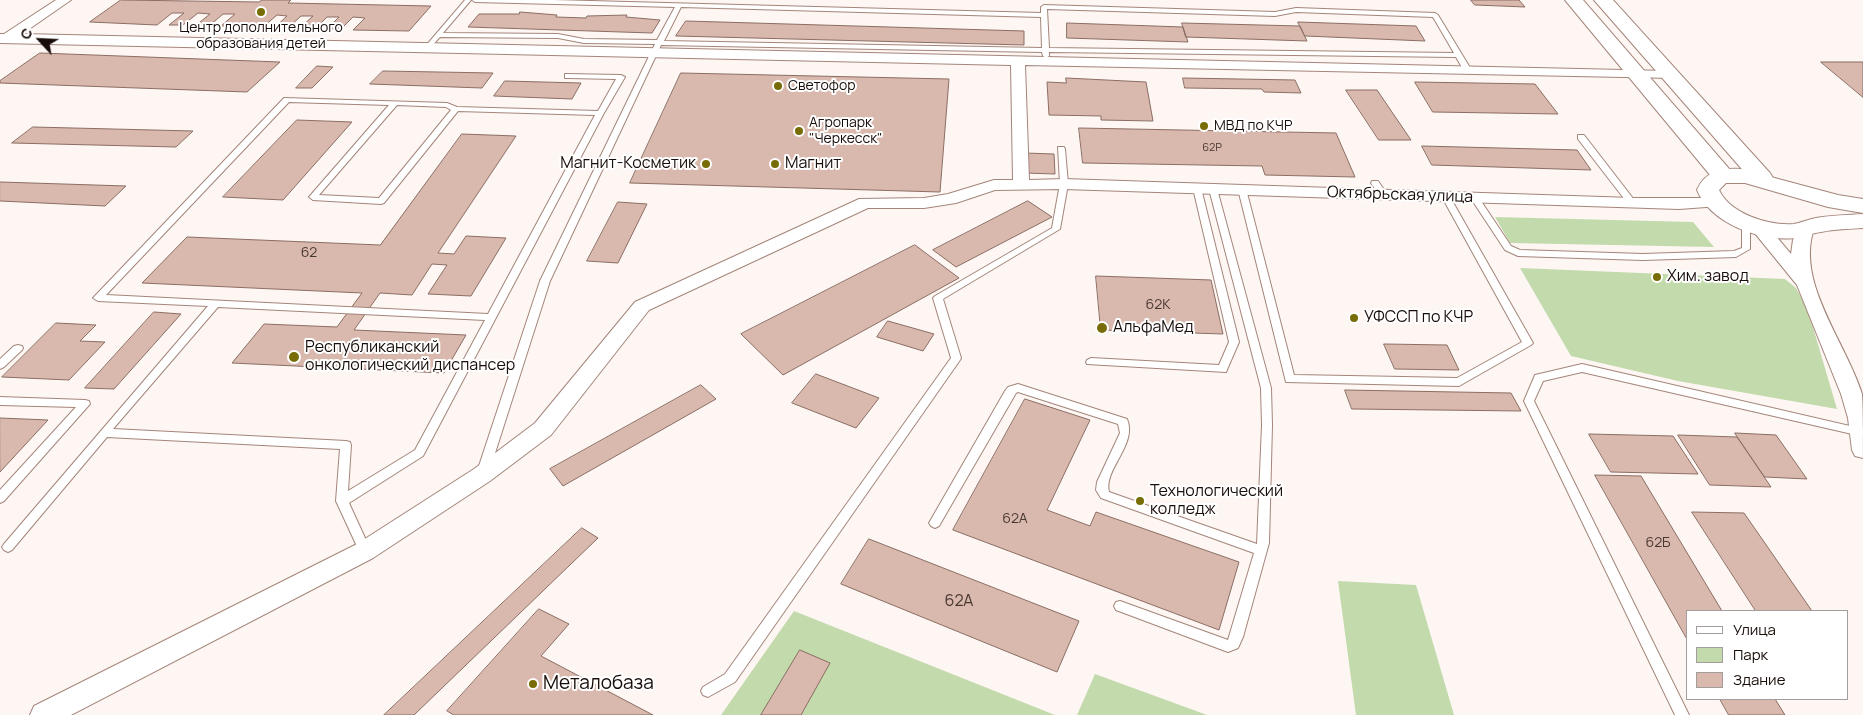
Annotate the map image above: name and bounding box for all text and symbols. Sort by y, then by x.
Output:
marker: Центр дополнительного образования детей [255,6,267,18]
north arrow [15,15,65,65]
place label: Центр дополнительного образования детей [179,20,343,52]
text: С [15,25,37,42]
place label: Светофор [788,78,855,94]
marker: Светофор [772,80,784,92]
place label: Агропарк "Черкесск" [809,115,883,148]
place label: МВД по КЧР [1214,118,1292,134]
marker: МВД по КЧР [1198,120,1210,132]
marker: Агропарк "Черкесск" [793,125,805,137]
house number: 62Р [1202,141,1222,155]
place label: Магнит-Косметик [560,154,696,174]
place label: Магнит [785,154,841,174]
marker: Магнит-Косметик [700,158,712,170]
marker: Магнит [769,158,781,170]
street label: Октябрьская улица [1327,183,1473,207]
house number: 62 [301,245,317,261]
place label: Хим. завод [1667,267,1749,287]
marker: Хим. завод [1651,271,1663,283]
house number: 62К [1146,297,1170,313]
place label: УФССП по КЧР [1364,308,1473,328]
marker: УФССП по КЧР [1348,312,1360,324]
place label: АльфаМед [1113,318,1194,338]
marker: АльфаМед [1095,321,1109,335]
place label: Республиканский онкологический диспансер [305,338,515,376]
marker: Республиканский онкологический диспансер [287,350,301,364]
place label: Технологический колледж [1150,482,1283,520]
marker: Технологический колледж [1134,495,1146,507]
house number: 62А [1002,511,1028,527]
house number: 62Б [1645,535,1671,551]
house number: 62А [945,592,973,612]
legend [1686,610,1848,700]
text: Улица [1733,619,1776,640]
text: Парк [1733,644,1768,665]
text: Здание [1733,669,1785,690]
place label: Металобаза [543,673,654,695]
marker: Металобаза [527,678,539,690]

